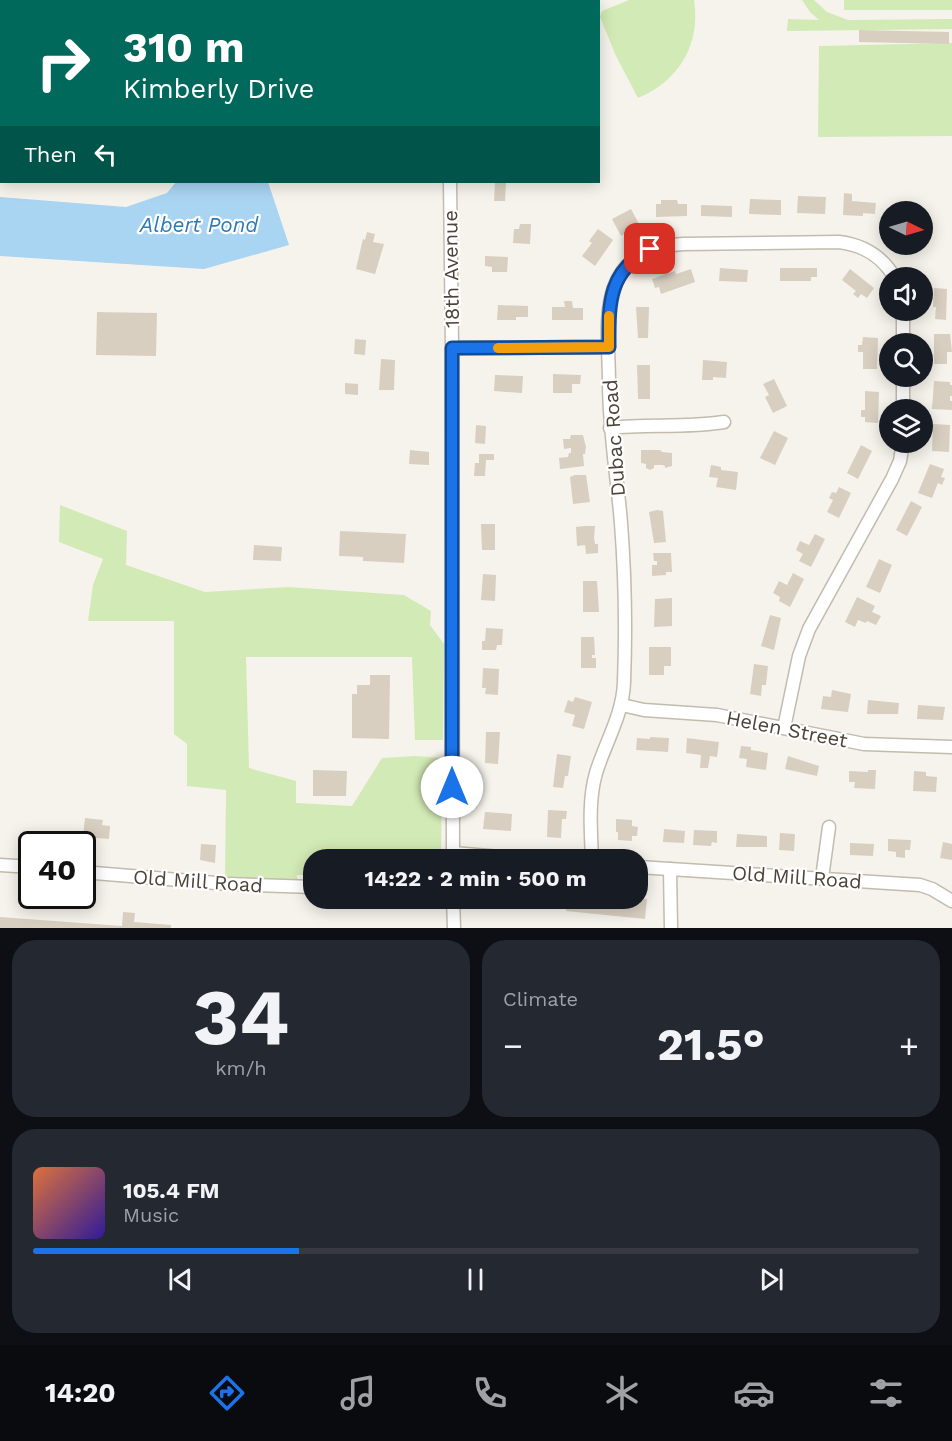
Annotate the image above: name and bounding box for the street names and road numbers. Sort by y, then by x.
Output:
street label: 18th Avenue [438,210,464,328]
street label: Dubac Road [598,379,630,497]
street label: Helen Street [724,705,850,753]
street label: Old Mill Road [731,860,863,894]
street label: Old Mill Road [132,864,264,898]

